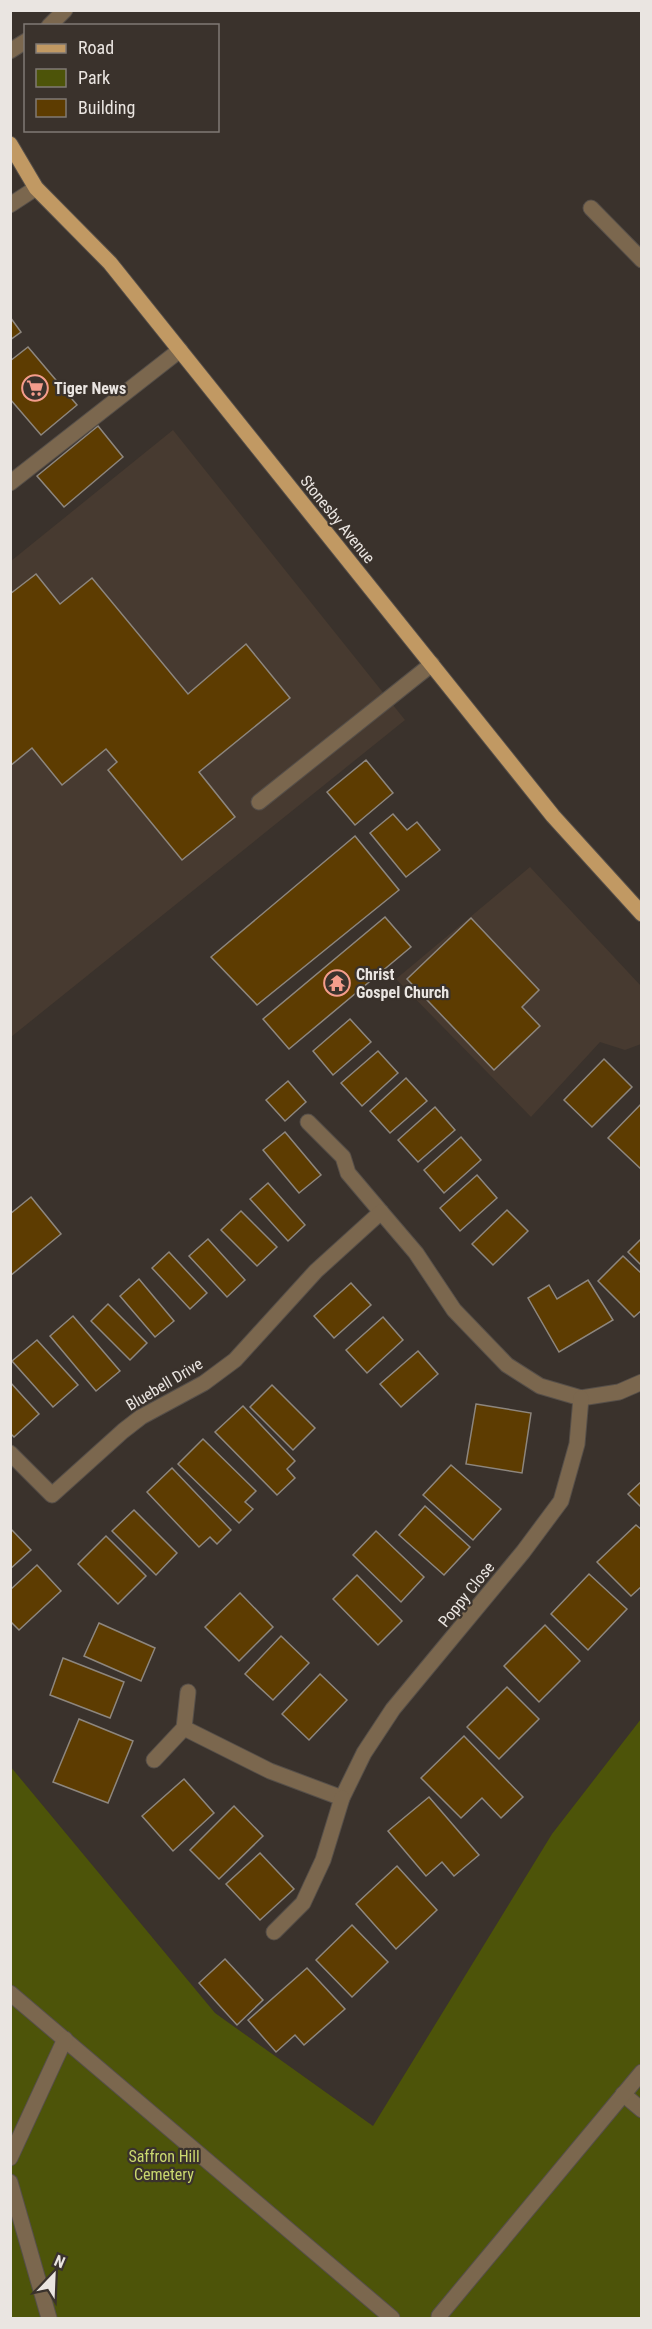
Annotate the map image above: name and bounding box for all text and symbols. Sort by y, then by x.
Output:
legend [24,24,219,132]
text: Road [78,37,114,58]
text: Park [78,67,110,88]
text: Building [78,97,135,118]
supermarket icon: Tiger News [20,373,50,403]
place label: Tiger News [54,379,126,398]
street label: Stonesby Avenue [296,472,379,567]
place label: Christ Gospel Church [356,965,449,1002]
temple icon: Christ Gospel Church [322,968,352,998]
street label: Bluebell Drive [123,1354,206,1415]
street label: Poppy Close [434,1558,498,1631]
park label: Saffron Hill Cemetery [128,2147,200,2184]
north arrow [24,2245,84,2305]
text: N [51,2251,68,2272]

